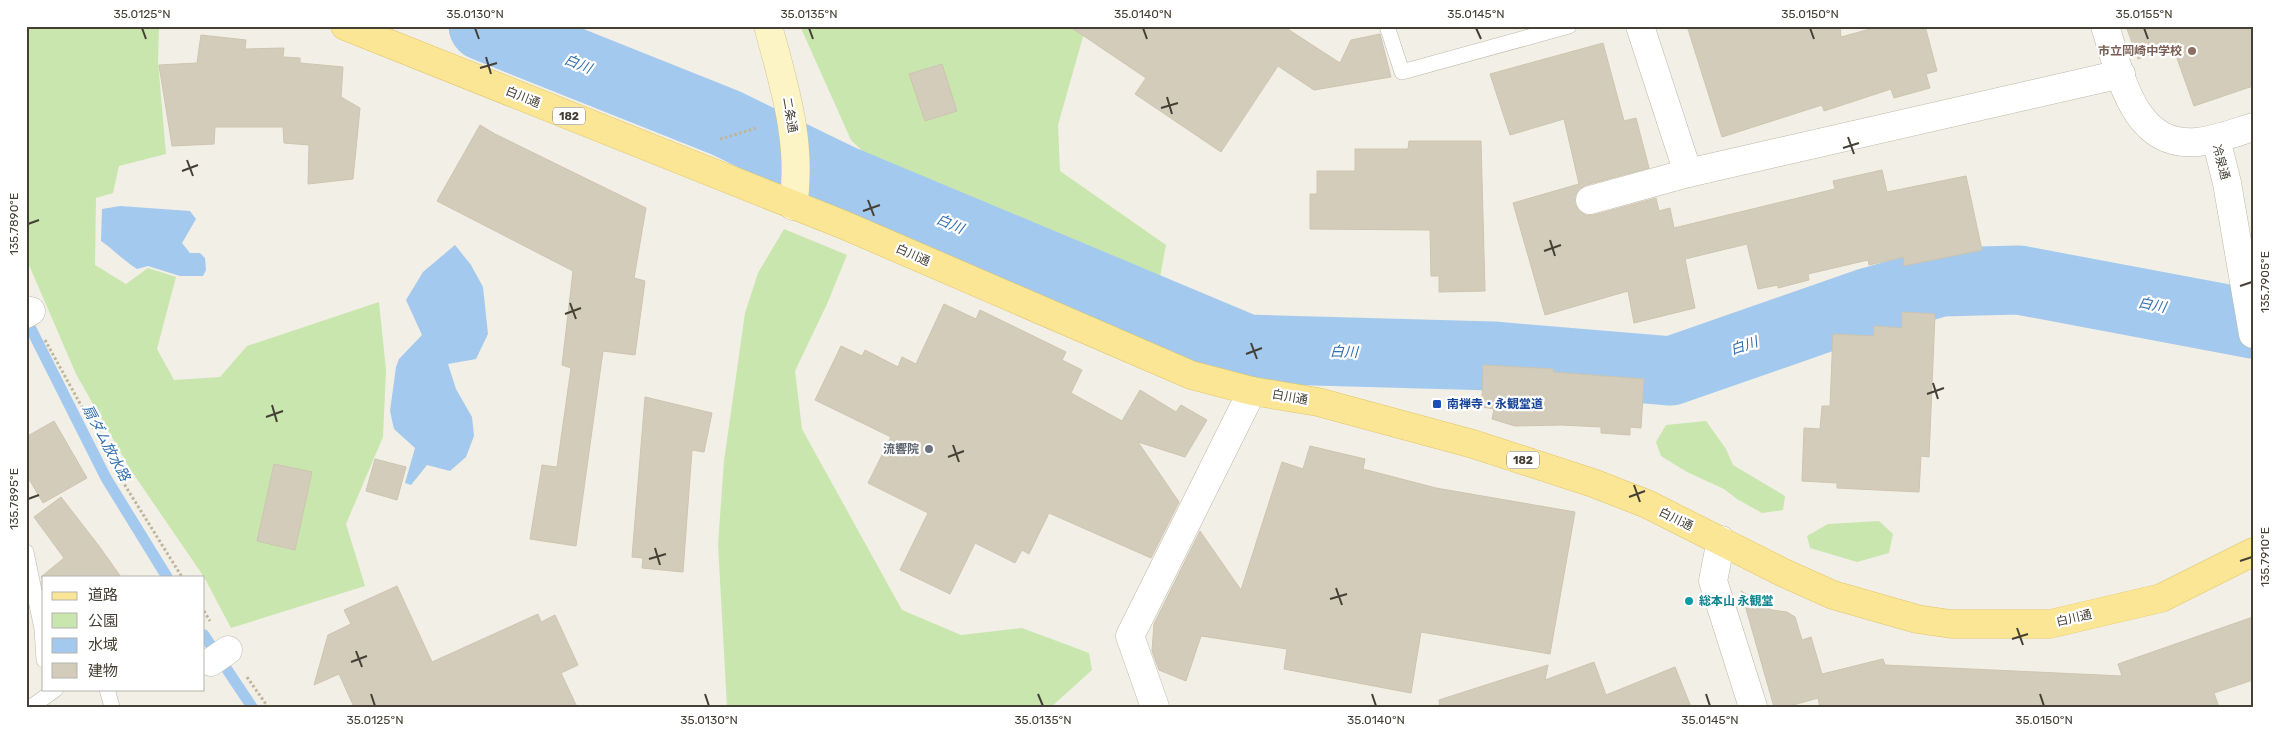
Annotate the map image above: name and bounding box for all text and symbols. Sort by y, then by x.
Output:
text: 35.0125°N [114,7,171,21]
text: 35.0130°N [446,7,504,21]
text: 35.0135°N [780,7,838,21]
text: 35.0140°N [1114,7,1172,21]
text: 35.0145°N [1447,7,1505,21]
text: 35.0150°N [1781,7,1839,21]
text: 35.0155°N [2115,7,2173,21]
place label: 市立岡崎中学校 [2098,44,2182,58]
marker: 市立岡崎中学校 [2186,45,2198,57]
water label: 白川 [562,51,596,78]
street label: 白川通 [504,84,542,110]
street label: 二条通 [780,96,800,134]
road number: 182 [553,108,585,124]
street label: 冷泉通 [2210,143,2232,181]
text: 135.7890°E [7,193,21,255]
water label: 白川 [934,211,968,238]
street label: 白川通 [894,241,932,269]
text: 135.7905°E [2258,251,2272,313]
water label: 白川 [2137,294,2169,316]
water label: 白川 [1728,333,1762,359]
water label: 白川 [1330,343,1360,361]
street label: 白川通 [1271,387,1309,407]
place label: 南禅寺・永観堂道 [1447,397,1543,411]
marker: 南禅寺・永観堂道 [1431,398,1443,410]
water label: 扇ダム放水路 [79,402,134,485]
place label: 流響院 [883,442,919,456]
marker: 流響院 [923,443,935,455]
road number: 182 [1507,452,1539,468]
text: 135.7895°E [7,468,21,530]
street label: 白川通 [1657,505,1695,533]
text: 135.7910°E [2258,527,2272,587]
legend [42,576,205,690]
text: 道路 [88,586,118,604]
place label: 総本山 永観堂 [1699,594,1774,608]
marker: 総本山 永観堂 [1683,595,1695,607]
street label: 白川通 [2055,607,2093,629]
text: 公園 [88,612,118,630]
text: 水域 [88,636,118,654]
text: 建物 [88,662,118,680]
text: 35.0125°N [347,713,404,727]
text: 35.0130°N [680,713,738,727]
text: 35.0135°N [1014,713,1072,727]
text: 35.0140°N [1347,713,1405,727]
text: 35.0145°N [1681,713,1739,727]
text: 35.0150°N [2015,713,2073,727]

